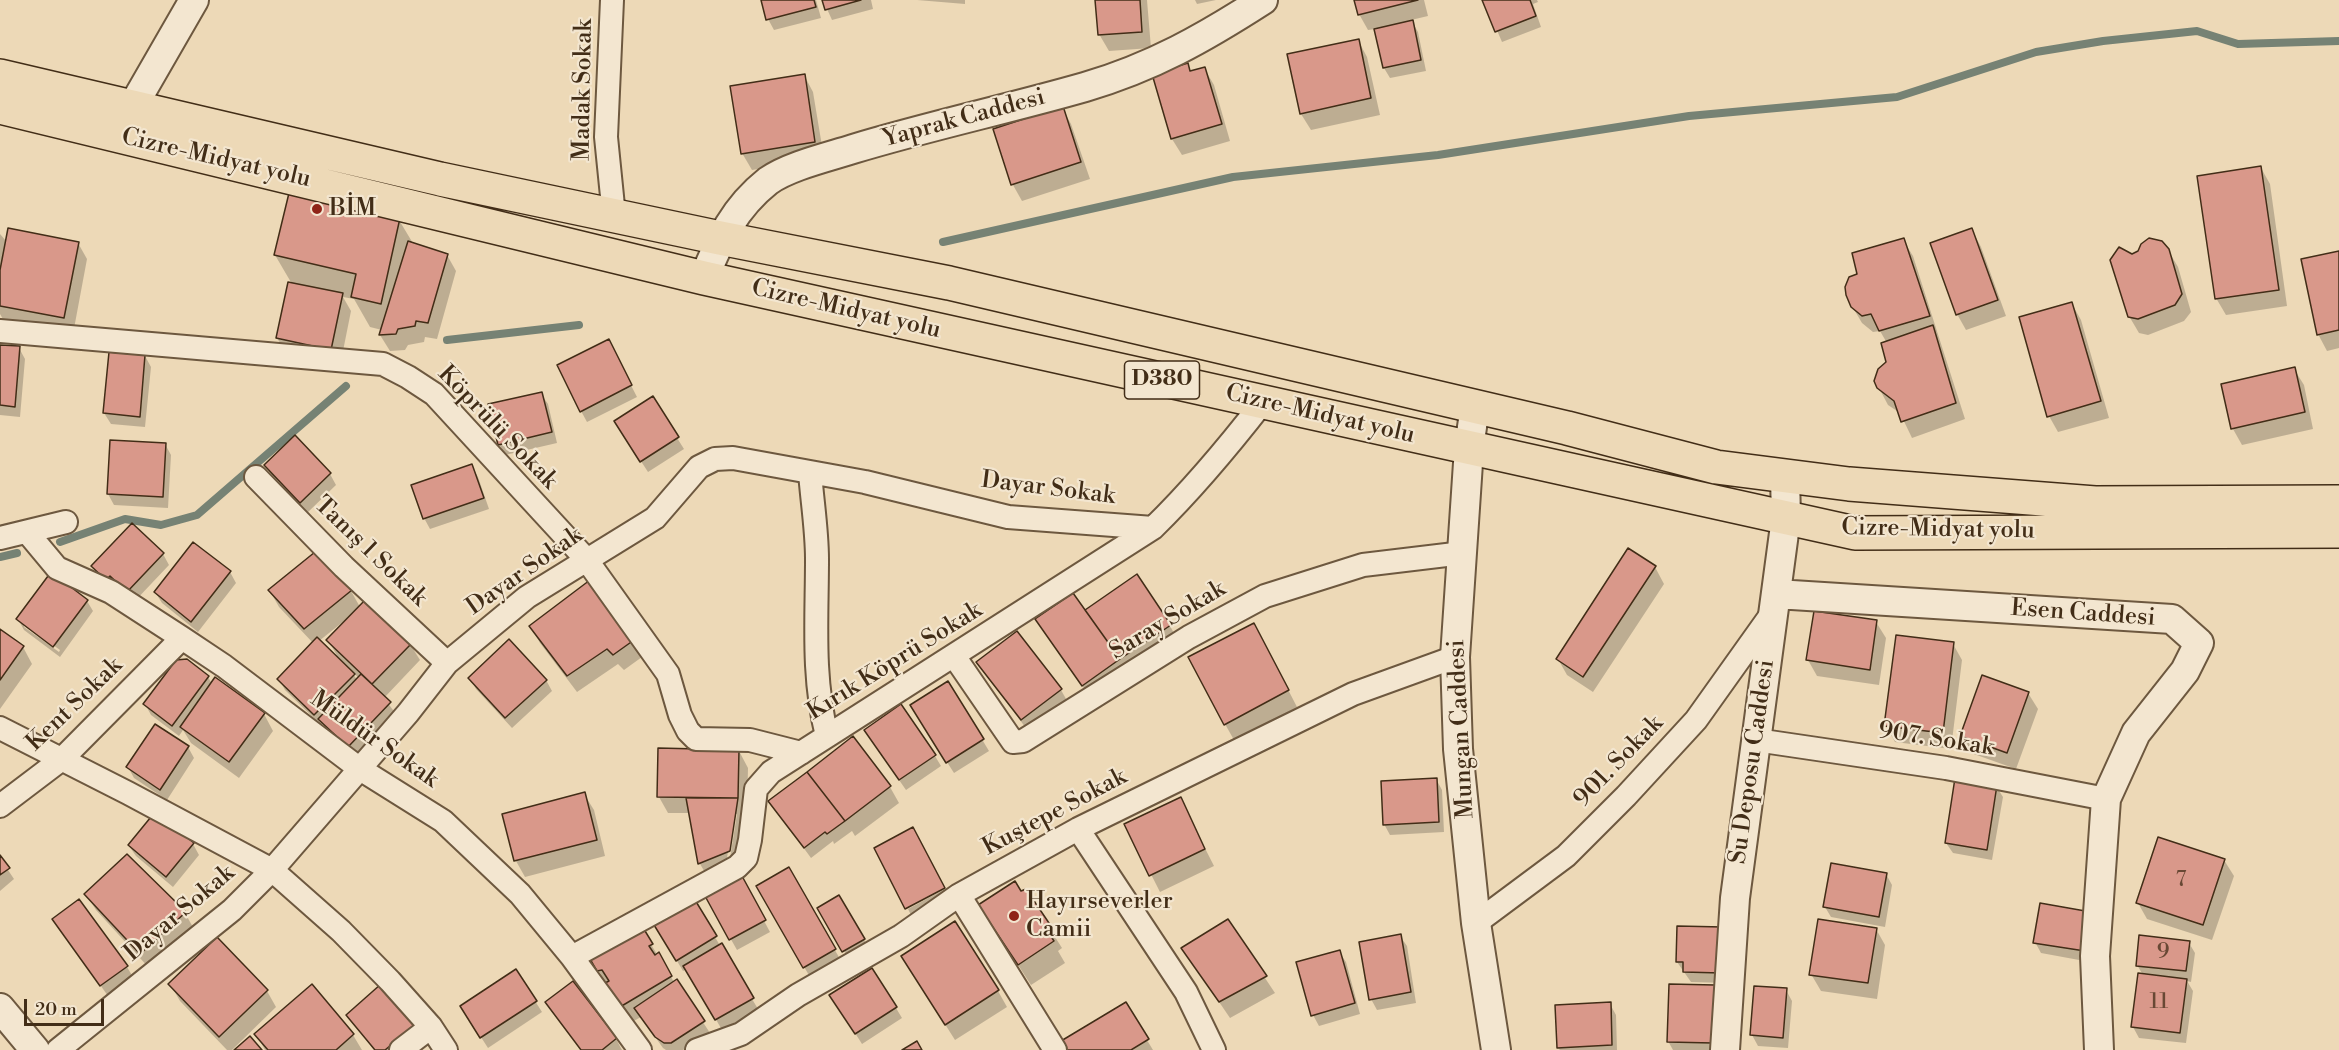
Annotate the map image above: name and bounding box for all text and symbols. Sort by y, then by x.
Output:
street label: Madak Sokak [568,19,600,161]
street label: Yaprak Caddesi [880,83,1048,155]
street label: Cizre-Midyat yolu [119,123,313,195]
place label: BİM [329,195,376,223]
marker: BİM [310,202,324,216]
street label: Cizre-Midyat yolu [749,274,943,346]
street label: Köprülü Sokak [431,360,563,496]
road number: D380 [1124,361,1200,399]
street label: Cizre-Midyat yolu [1223,379,1417,451]
street label: Dayar Sokak [979,466,1117,512]
street label: Tanış 1 Sokak [308,491,432,613]
street label: Cizre-Midyat yolu [1841,514,2035,546]
street label: Dayar Sokak [462,522,588,622]
street label: Saray Sokak [1105,575,1231,667]
street label: Esen Caddesi [2010,595,2156,633]
street label: Kırık Köprü Sokak [802,597,988,727]
street label: Mungan Caddesi [1443,639,1481,819]
street label: Kent Sokak [21,652,129,758]
street label: Su Deposu Caddesi [1724,658,1782,866]
street label: Müldür Sokak [304,685,444,795]
street label: 901. Sokak [1568,710,1670,814]
street label: 907. Sokak [1876,717,1996,763]
street label: Kuştepe Sokak [978,763,1132,863]
street label: Dayar Sokak [119,860,241,968]
house number: 7 [2176,868,2186,894]
place label: Hayırseverler Camii [1026,888,1173,944]
marker: Hayırseverler Camii [1007,909,1021,923]
house number: 9 [2157,940,2169,966]
scale bar [27,987,106,1025]
house number: 11 [2150,990,2168,1016]
text: 20 m [35,998,77,1021]

